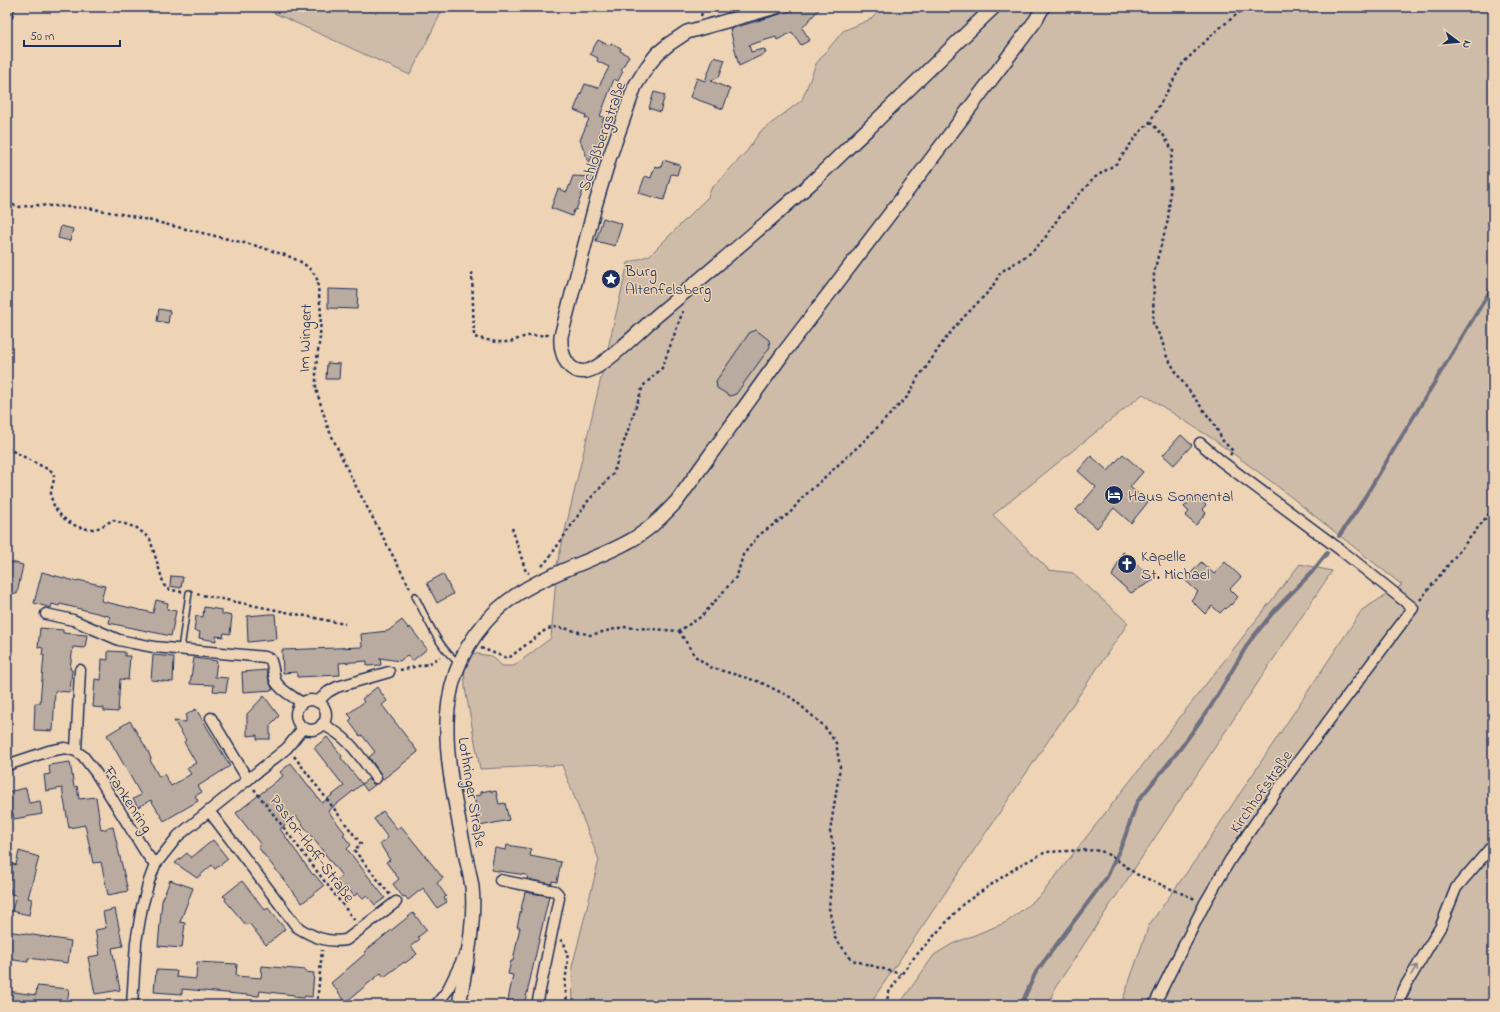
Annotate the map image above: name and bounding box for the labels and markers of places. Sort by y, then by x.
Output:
place label: Burg Altenfelsberg [624,260,711,302]
place icon: Burg Altenfelsberg [600,268,622,290]
hotel icon: Haus Sonnental [1103,484,1125,506]
place label: Haus Sonnental [1128,485,1234,509]
place label: Kapelle St. Michael [1141,545,1210,587]
church icon: Kapelle St. Michael [1116,553,1138,575]

